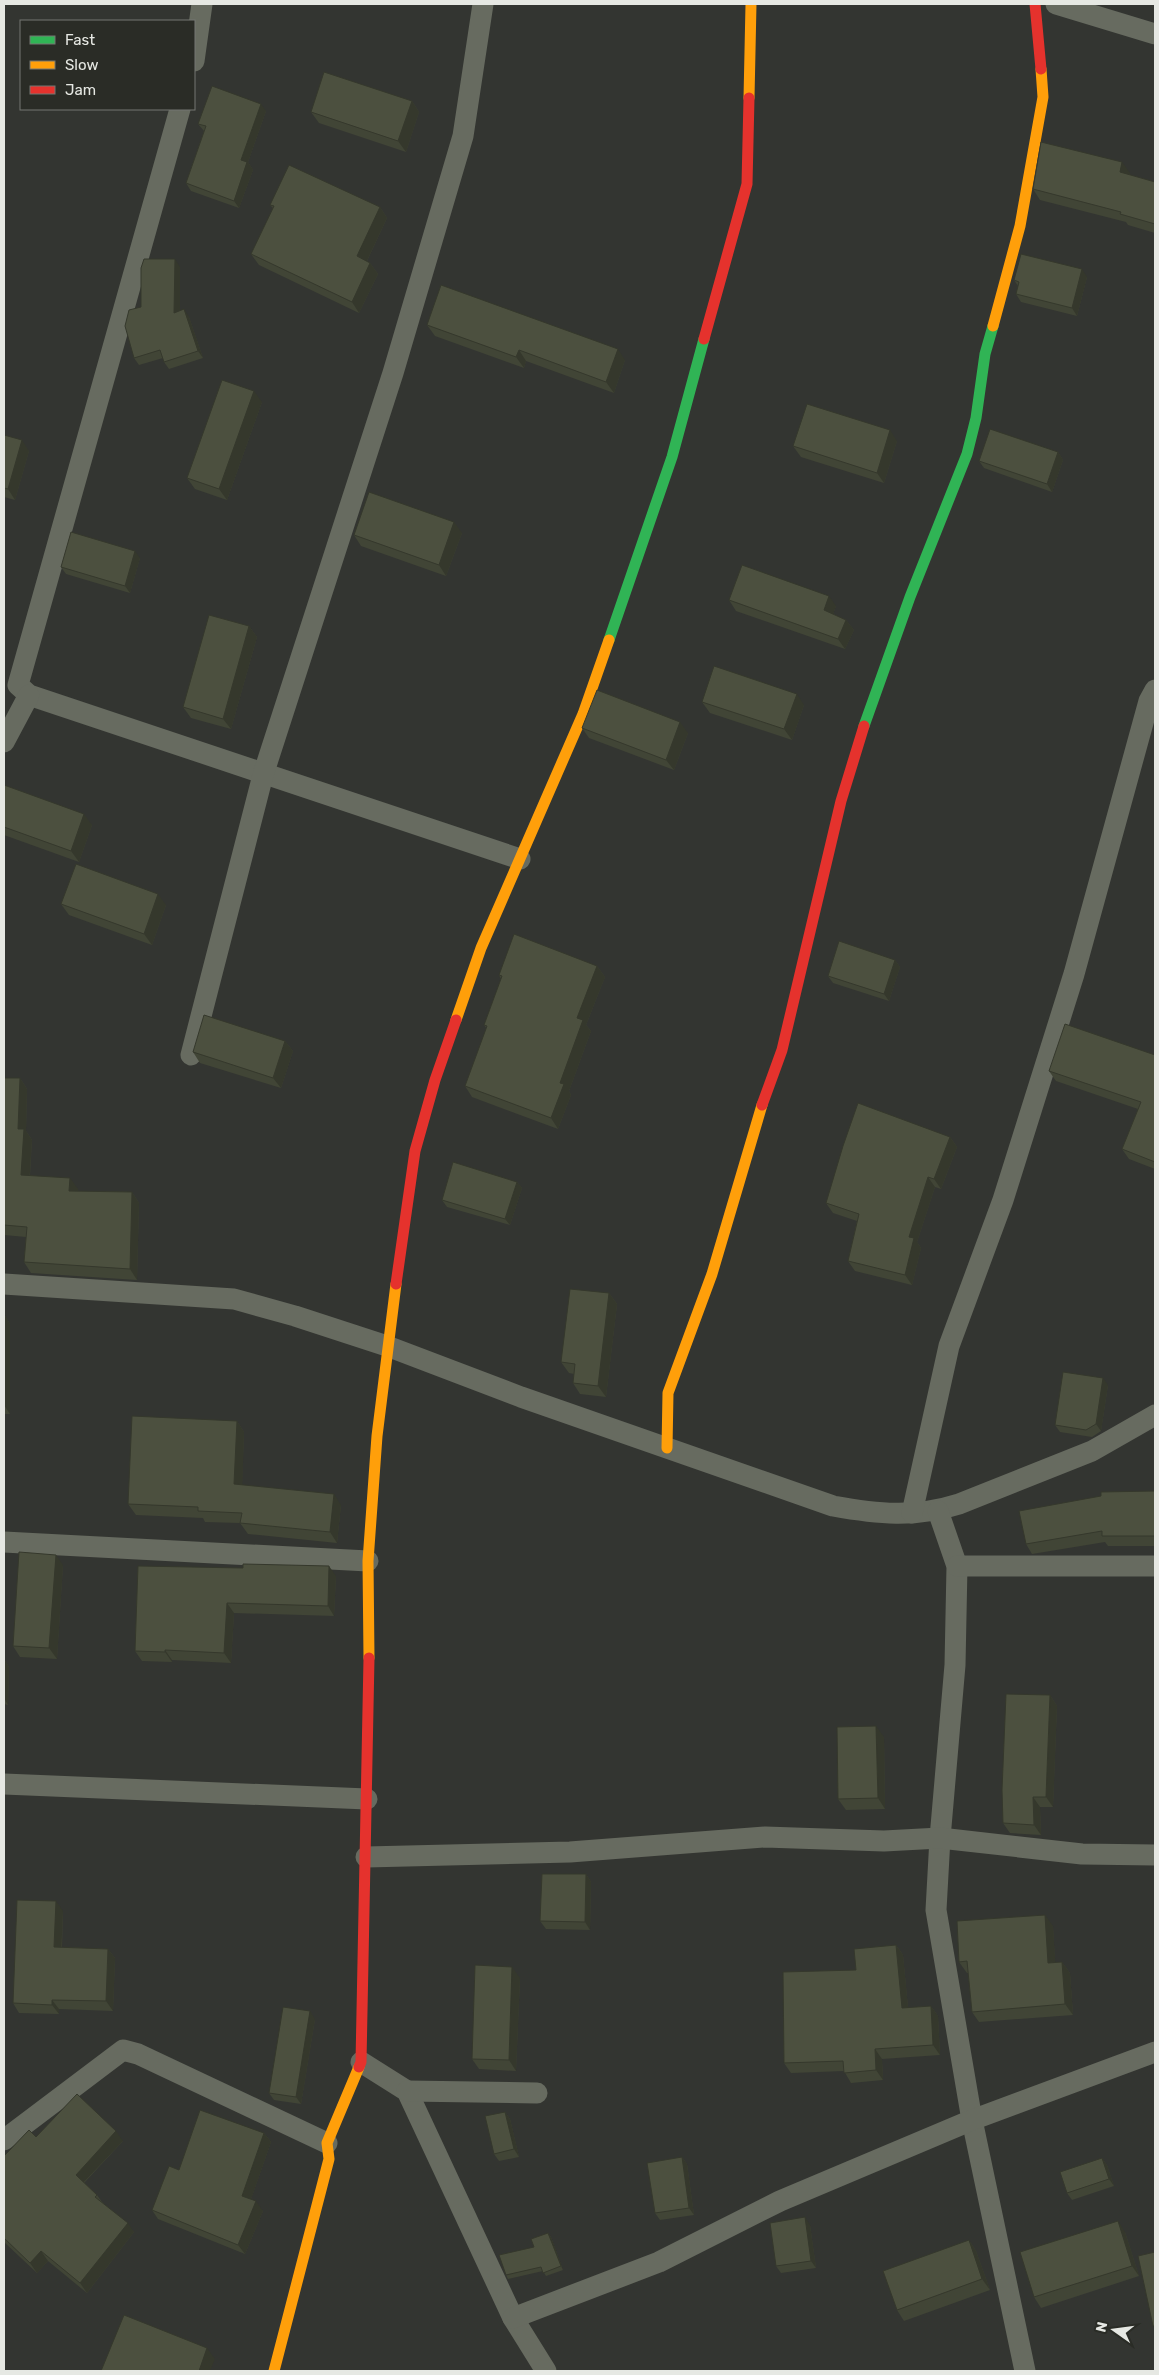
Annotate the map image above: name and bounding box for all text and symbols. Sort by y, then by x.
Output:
legend [20,20,195,110]
text: Fast [65,31,95,49]
text: Slow [65,56,98,74]
text: Jam [65,81,96,99]
north arrow [1089,2305,1139,2355]
text: N [1092,2320,1111,2334]

